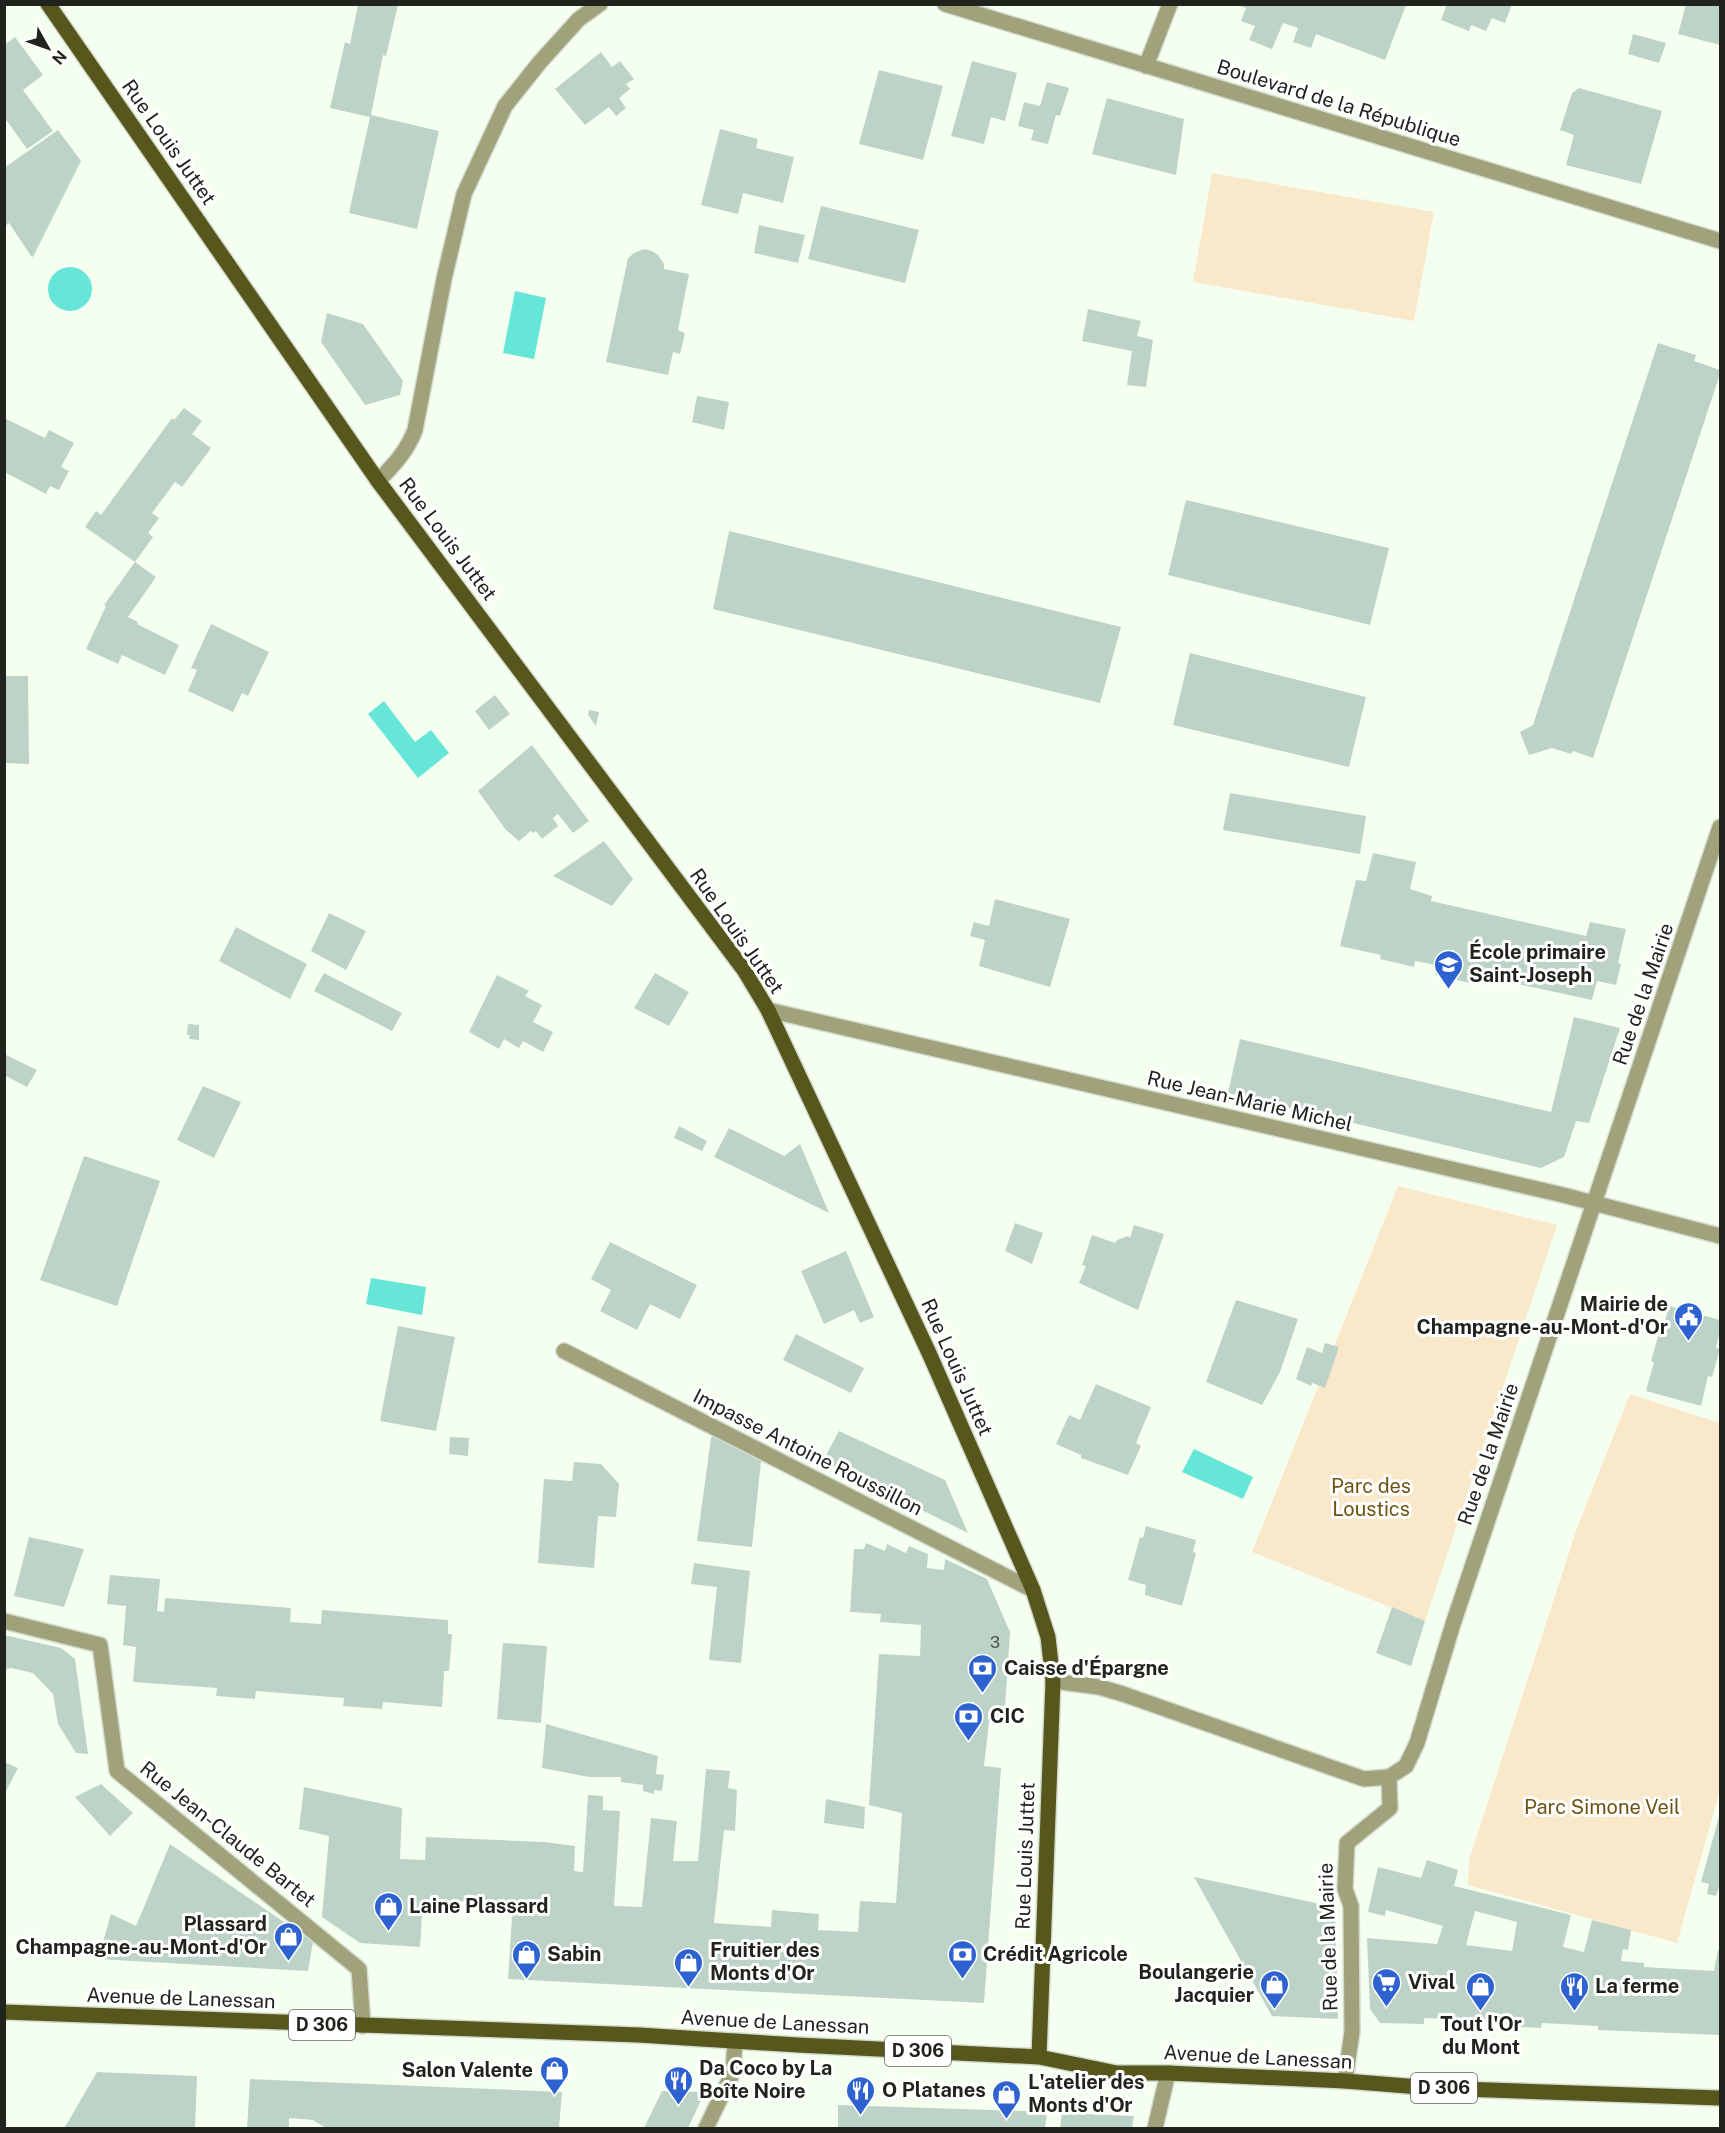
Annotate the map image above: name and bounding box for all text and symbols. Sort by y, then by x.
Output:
north arrow [18,18,78,78]
text: N [48,46,70,68]
street label: Boulevard de la République [1214,54,1464,152]
street label: Rue Louis Juttet [117,75,221,209]
street label: Rue Louis Juttet [394,473,502,605]
street label: Rue Louis Juttet [685,864,789,998]
street label: Rue de la Mairie [1607,920,1679,1068]
place label: École primaire Saint-Joseph [1469,939,1606,987]
school or university icon: École primaire Saint-Joseph [1432,948,1464,990]
street label: Rue Jean-Marie Michel [1145,1066,1355,1136]
place label: Mairie de Champagne-au-Mont-d'Or [1416,1292,1668,1339]
street label: Rue Louis Juttet [916,1295,998,1439]
public building icon: Mairie de Champagne-au-Mont-d'Or [1673,1300,1705,1342]
street label: Rue de la Mairie [1452,1380,1524,1528]
street label: Impasse Antoine Roussillon [689,1384,927,1520]
park label: Parc des Loustics [1331,1474,1411,1521]
house number: 3 [990,1633,1000,1652]
bank icon: Caisse d'Épargne [967,1652,999,1694]
place label: Caisse d'Épargne [1004,1655,1169,1680]
bank icon: CIC [953,1700,985,1742]
place label: CIC [990,1704,1025,1728]
street label: Rue Jean-Claude Bartet [135,1756,321,1912]
street label: Rue Louis Juttet [1010,1782,1040,1930]
park label: Parc Simone Veil [1524,1795,1680,1819]
street label: Rue de la Mairie [1313,1862,1343,2012]
shop icon: Laine Plassard [372,1890,404,1932]
place label: Laine Plassard [409,1894,549,1918]
place label: Plassard Champagne-au-Mont-d'Or [15,1912,267,1959]
shop icon: Plassard Champagne-au-Mont-d'Or [272,1920,304,1962]
shop icon: Sabin [510,1938,542,1980]
place label: Fruitier des Monts d'Or [710,1938,820,1985]
bank icon: Crédit Agricole [946,1938,978,1980]
place label: Sabin [547,1942,601,1966]
place label: Crédit Agricole [983,1942,1128,1966]
shop icon: Fruitier des Monts d'Or [673,1946,705,1988]
place label: Boulangerie Jacquier [1138,1960,1254,2007]
supermarket icon: Vival [1371,1966,1403,2008]
shop icon: Boulangerie Jacquier [1259,1968,1291,2010]
place label: Vival [1408,1970,1455,1994]
shop icon: Tout l'Or du Mont [1465,1970,1497,2012]
restaurant icon: La ferme [1558,1970,1590,2012]
place label: La ferme [1595,1974,1679,1998]
street label: Avenue de Lanessan [86,1983,276,2013]
street label: Avenue de Lanessan [680,2005,870,2039]
road number: D 306 [289,2010,355,2040]
place label: Tout l'Or du Mont [1440,2012,1522,2059]
road number: D 306 [885,2036,951,2066]
street label: Avenue de Lanessan [1163,2040,1353,2074]
shop icon: Salon Valente [538,2054,570,2096]
place label: Da Coco by La Boîte Noire [699,2056,832,2103]
place label: Salon Valente [402,2058,533,2082]
restaurant icon: Da Coco by La Boîte Noire [662,2064,694,2106]
place label: L'atelier des Monts d'Or [1028,2070,1145,2117]
road number: D 306 [1411,2073,1477,2103]
restaurant icon: O Platanes [845,2074,877,2116]
place label: O Platanes [882,2078,986,2102]
shop icon: L'atelier des Monts d'Or [991,2078,1023,2120]

